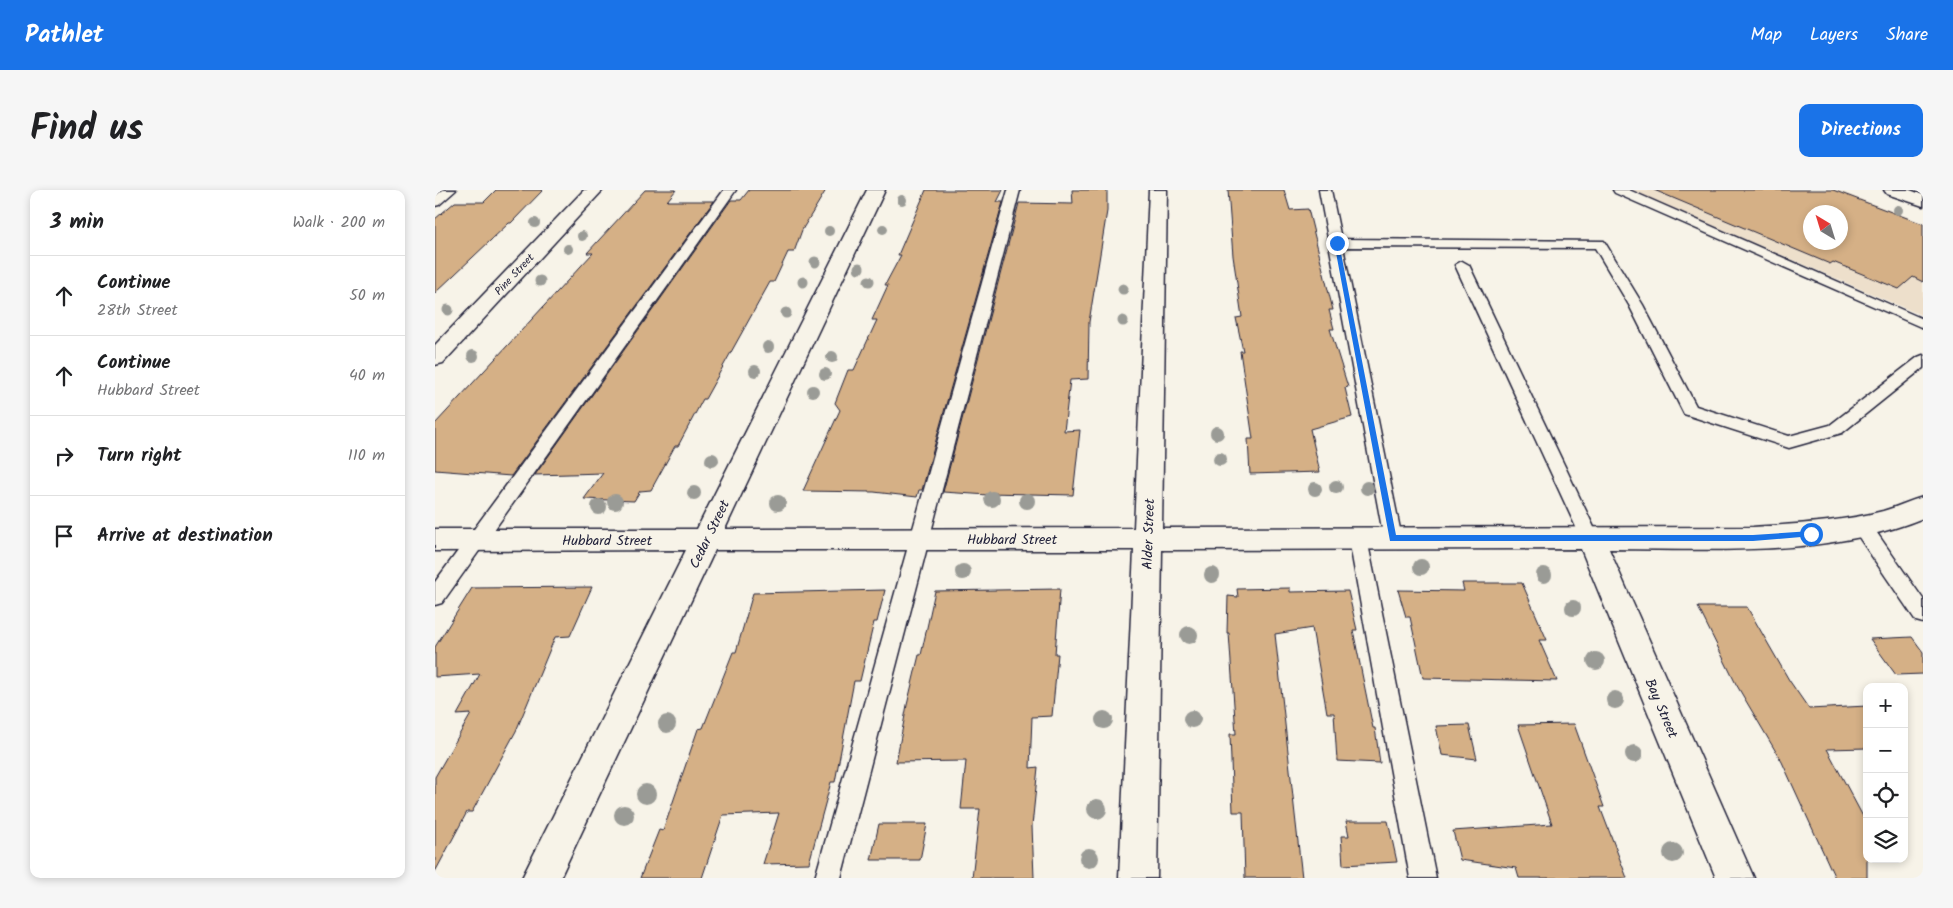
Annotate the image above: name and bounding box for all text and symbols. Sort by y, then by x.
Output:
text: Pathlet [25,16,104,55]
text: Map [1751,21,1782,50]
text: Layers [1810,21,1858,50]
text: Share [1886,21,1928,50]
text: Find us [30,102,143,158]
button: Directions [1799,104,1923,157]
north arrow [1803,205,1848,250]
text: 3 min [50,206,104,239]
text: Walk · 200 m [292,210,385,235]
route end [1326,232,1349,255]
street label: Pine Street [491,249,539,300]
text: Continue [97,268,170,298]
icon: ahead [50,282,78,310]
text: 50 m [349,283,385,308]
text: 28th Street [97,298,178,323]
text: Continue [97,348,170,378]
icon: ahead [50,362,78,390]
text: 40 m [349,363,385,388]
text: Hubbard Street [97,378,200,403]
text: Turn right [97,441,182,471]
icon: right [50,442,78,470]
text: 110 m [348,443,385,468]
street label: Cedar Street [684,496,736,573]
street label: Alder Street [1137,498,1161,570]
text: Arrive at destination [97,521,273,551]
icon: arrive [50,522,78,550]
route start [1800,523,1823,546]
street label: Hubbard Street [967,529,1058,551]
street label: Hubbard Street [562,530,653,552]
street label: Bay Street [1639,675,1684,742]
map controls [1863,683,1908,863]
button: + [1863,683,1908,728]
button: − [1863,728,1908,773]
button: locate [1863,773,1908,818]
button: layers [1863,818,1908,863]

